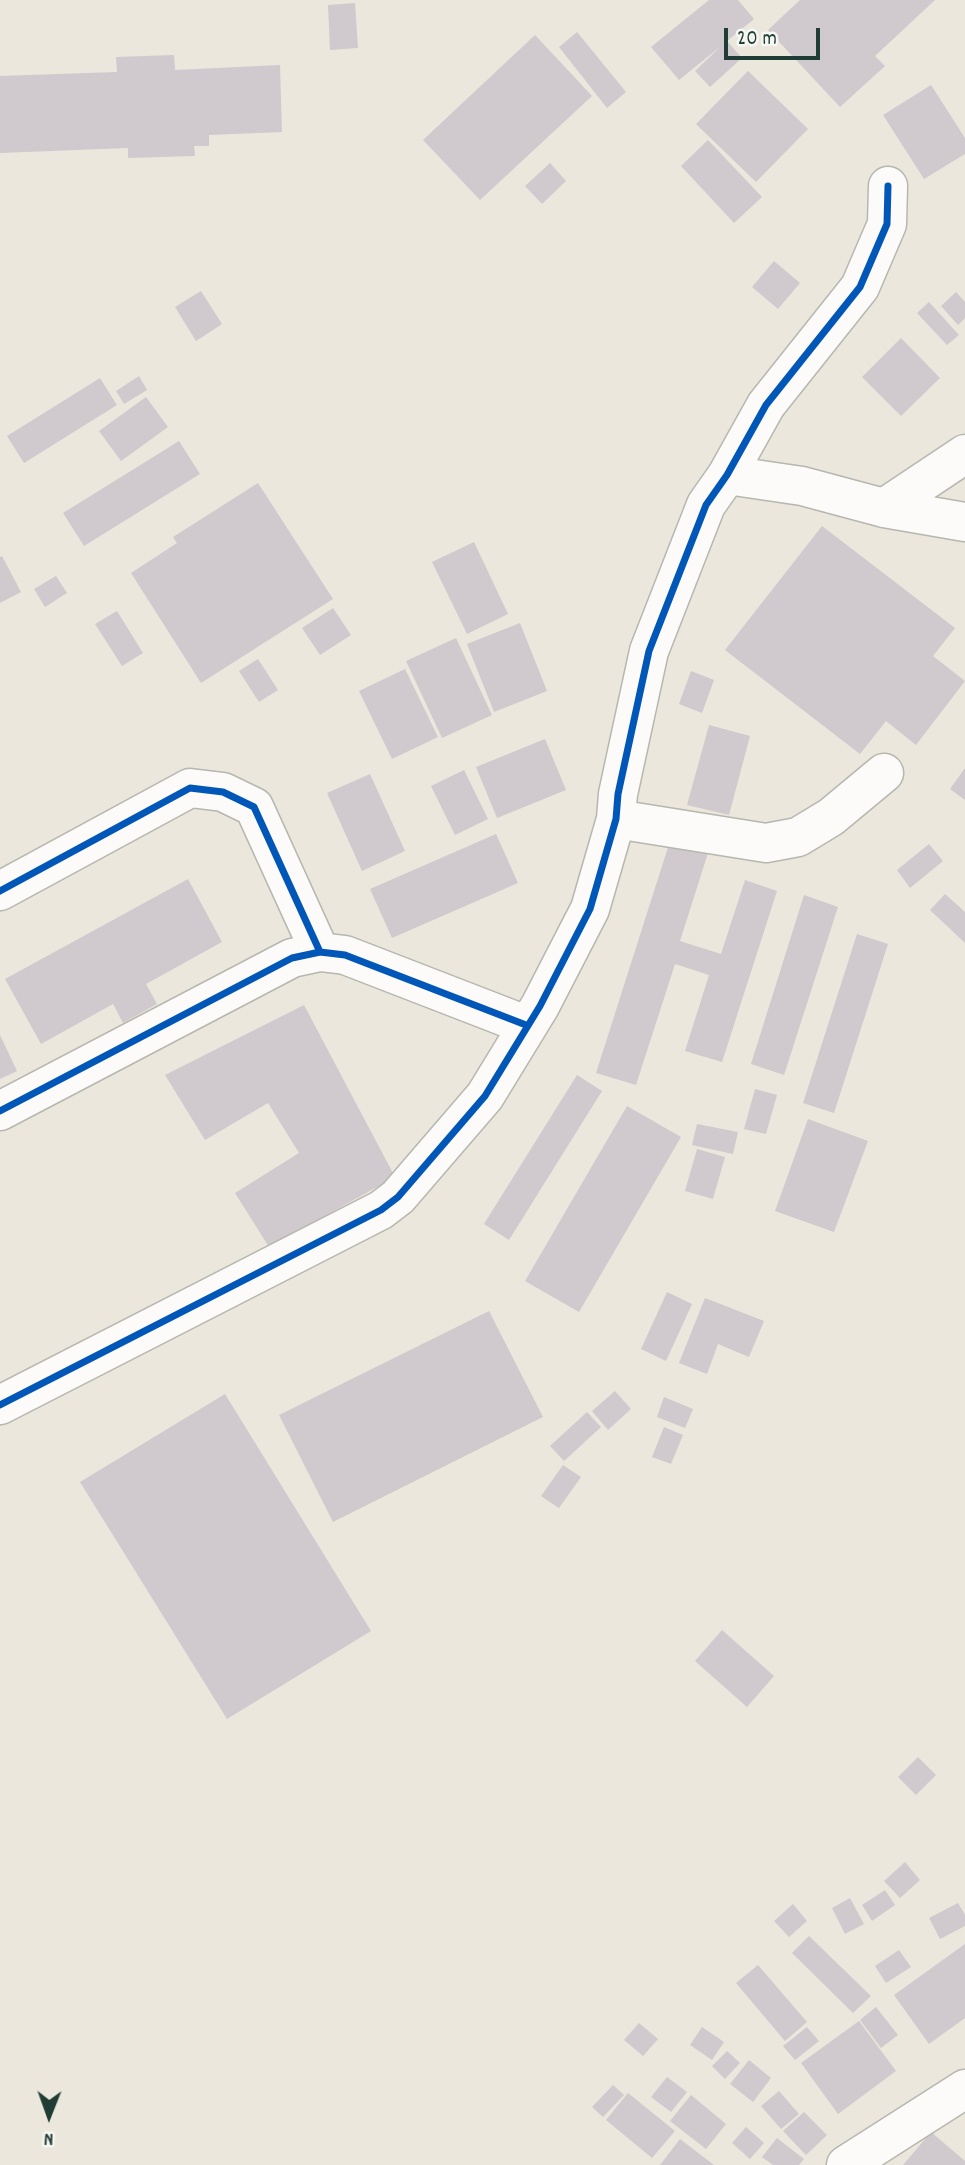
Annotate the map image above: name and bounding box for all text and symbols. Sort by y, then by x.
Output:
scale bar [727,14,823,58]
text: 20 m [737,25,777,55]
north arrow [14,2081,84,2151]
text: N [44,2124,54,2151]

